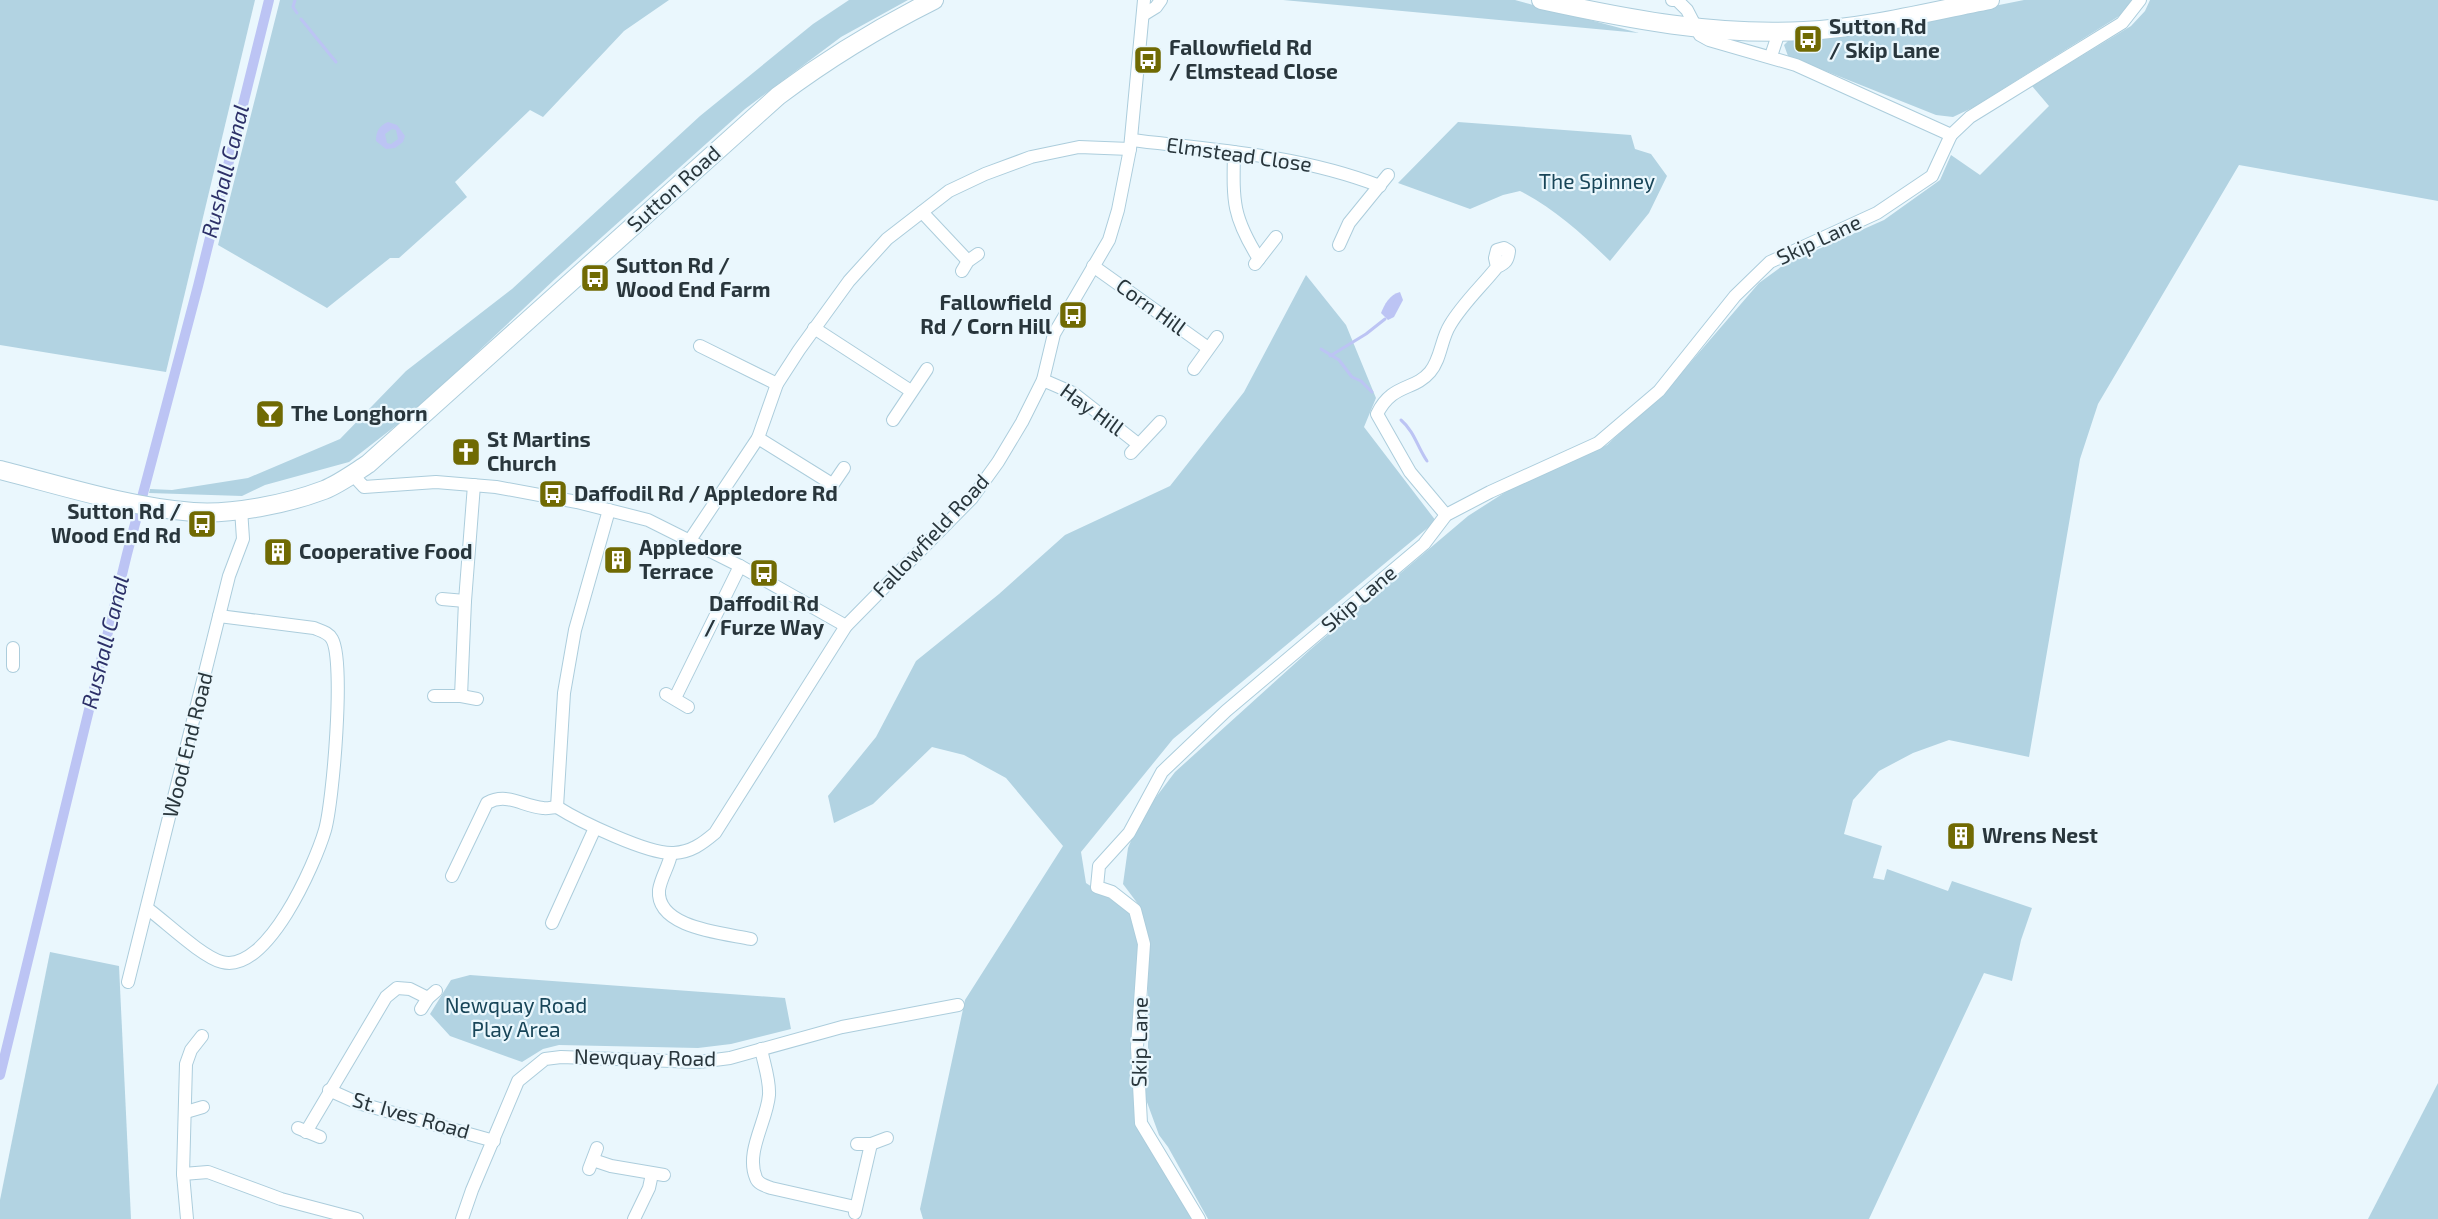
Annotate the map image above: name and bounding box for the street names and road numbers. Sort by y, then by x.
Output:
street label: Elmstead Close [1165,131,1314,176]
street label: Sutton Road [621,139,725,236]
street label: Skip Lane [1772,208,1865,269]
street label: Corn Hill [1112,272,1193,340]
street label: Hay Hill [1056,377,1130,441]
street label: Fallowfield Road [866,468,993,602]
street label: Skip Lane [1315,559,1401,636]
street label: Wood End Road [156,669,217,820]
street label: Skip Lane [1125,997,1152,1087]
street label: Newquay Road [574,1043,716,1070]
street label: St. Ives Road [350,1086,473,1143]

